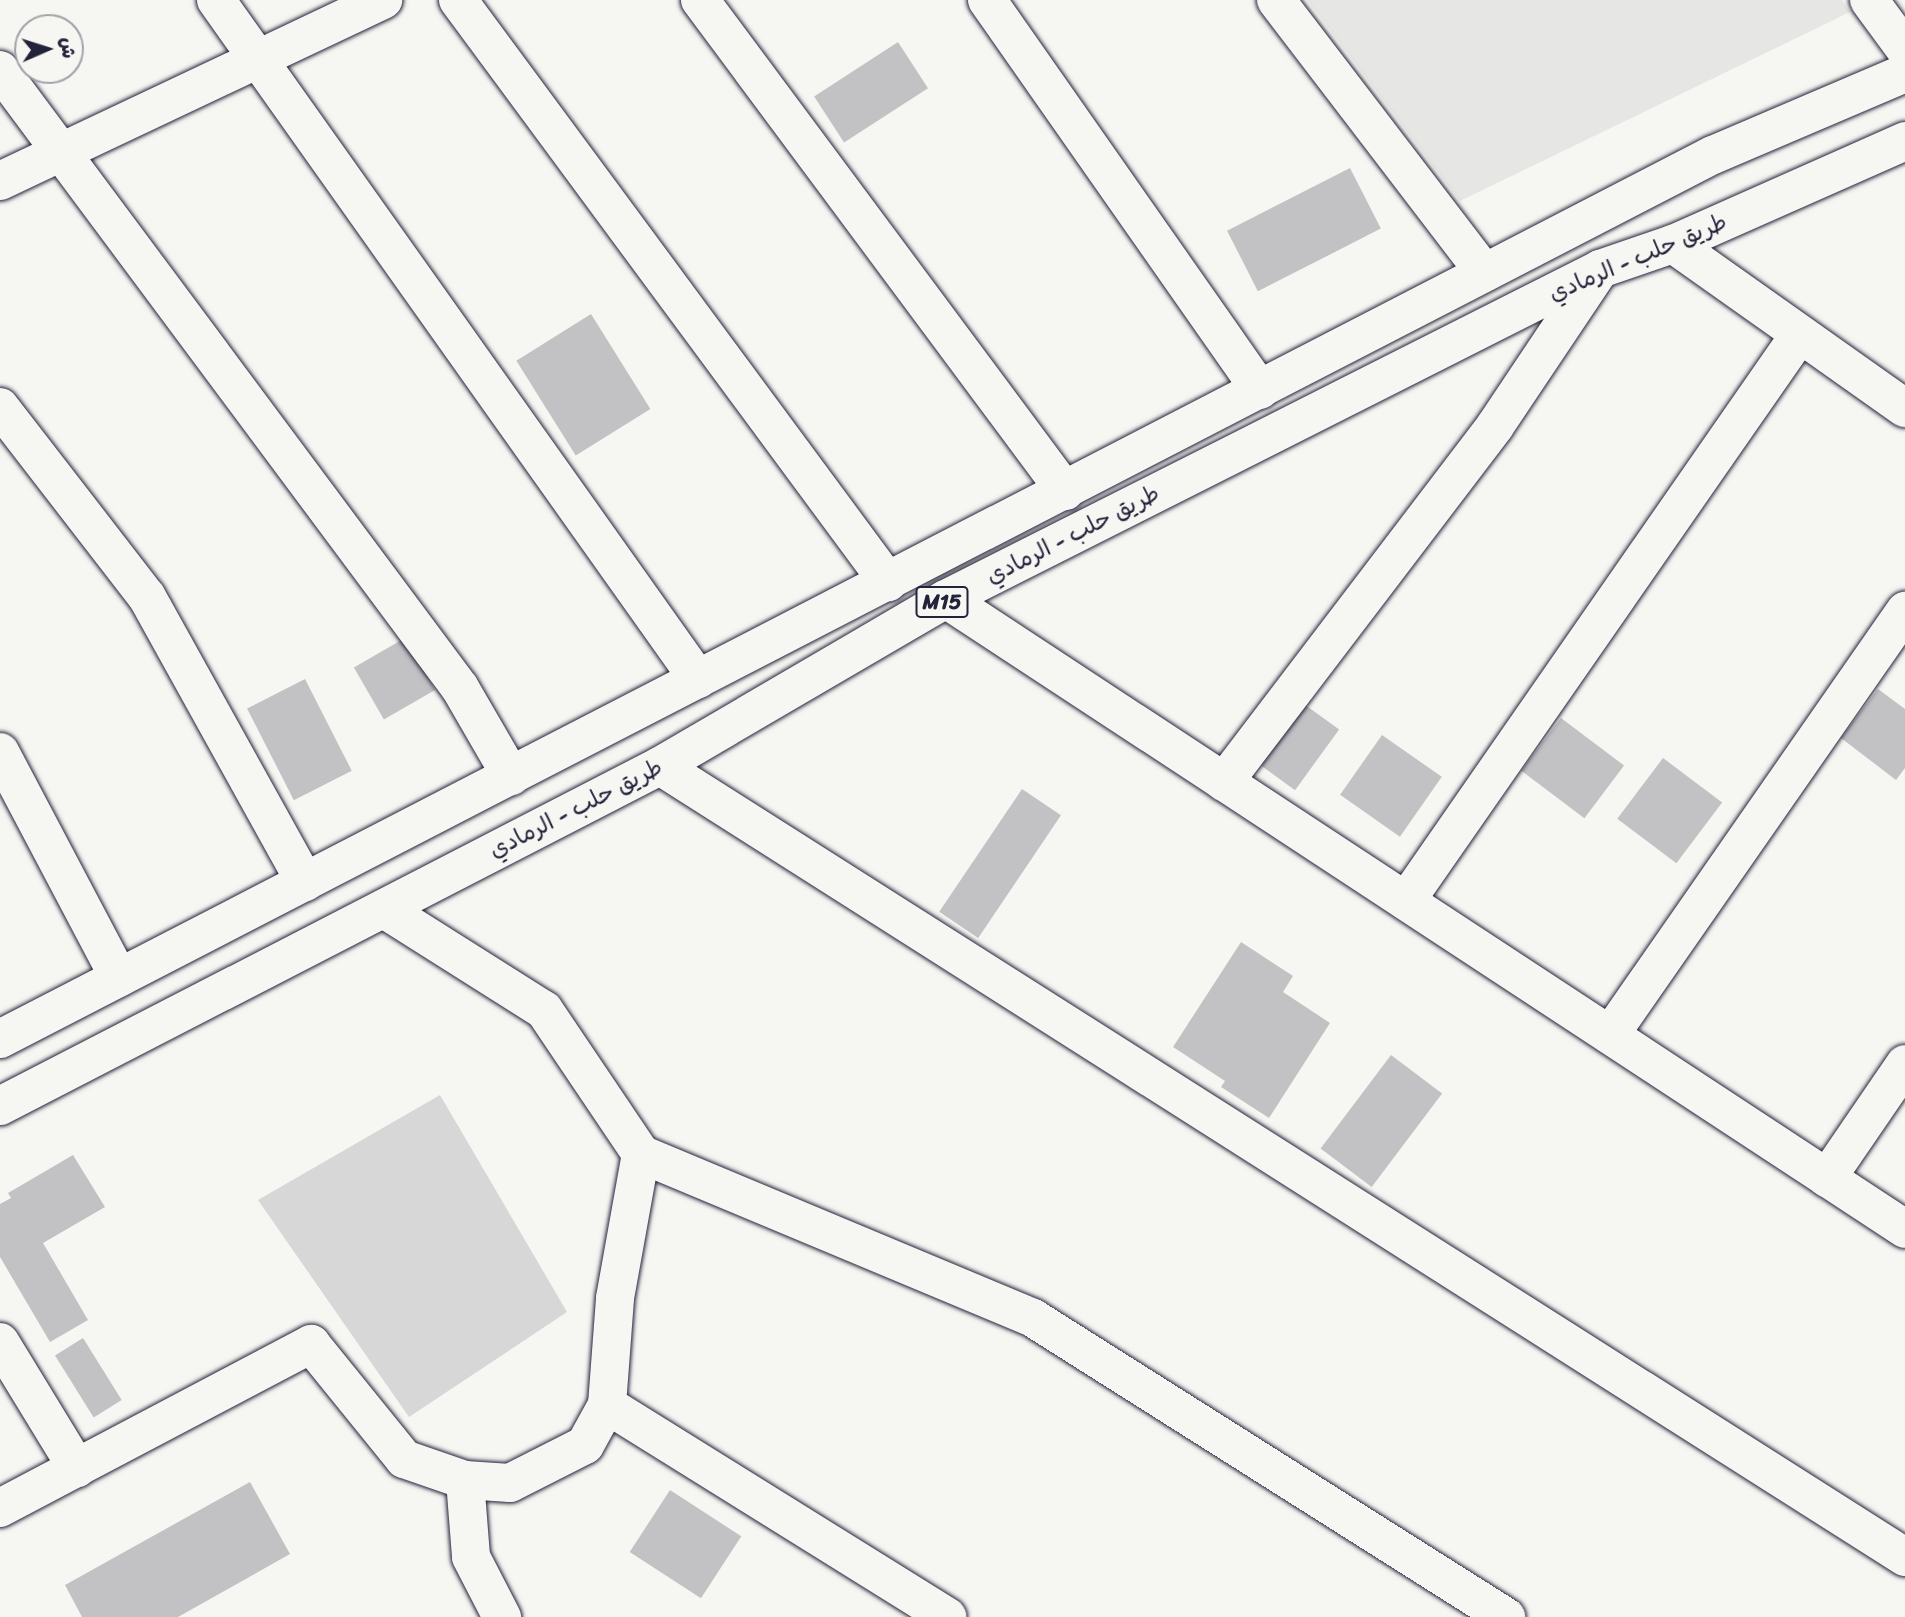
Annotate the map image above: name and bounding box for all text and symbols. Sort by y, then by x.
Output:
north arrow [14,14,84,84]
text: ش [51,37,85,59]
street label: طريق حلب - الرمادي [1545,208,1731,308]
street label: طريق حلب - الرمادي [982,479,1164,591]
road number: M15 [914,584,970,620]
street label: طريق حلب - الرمادي [485,753,667,865]

